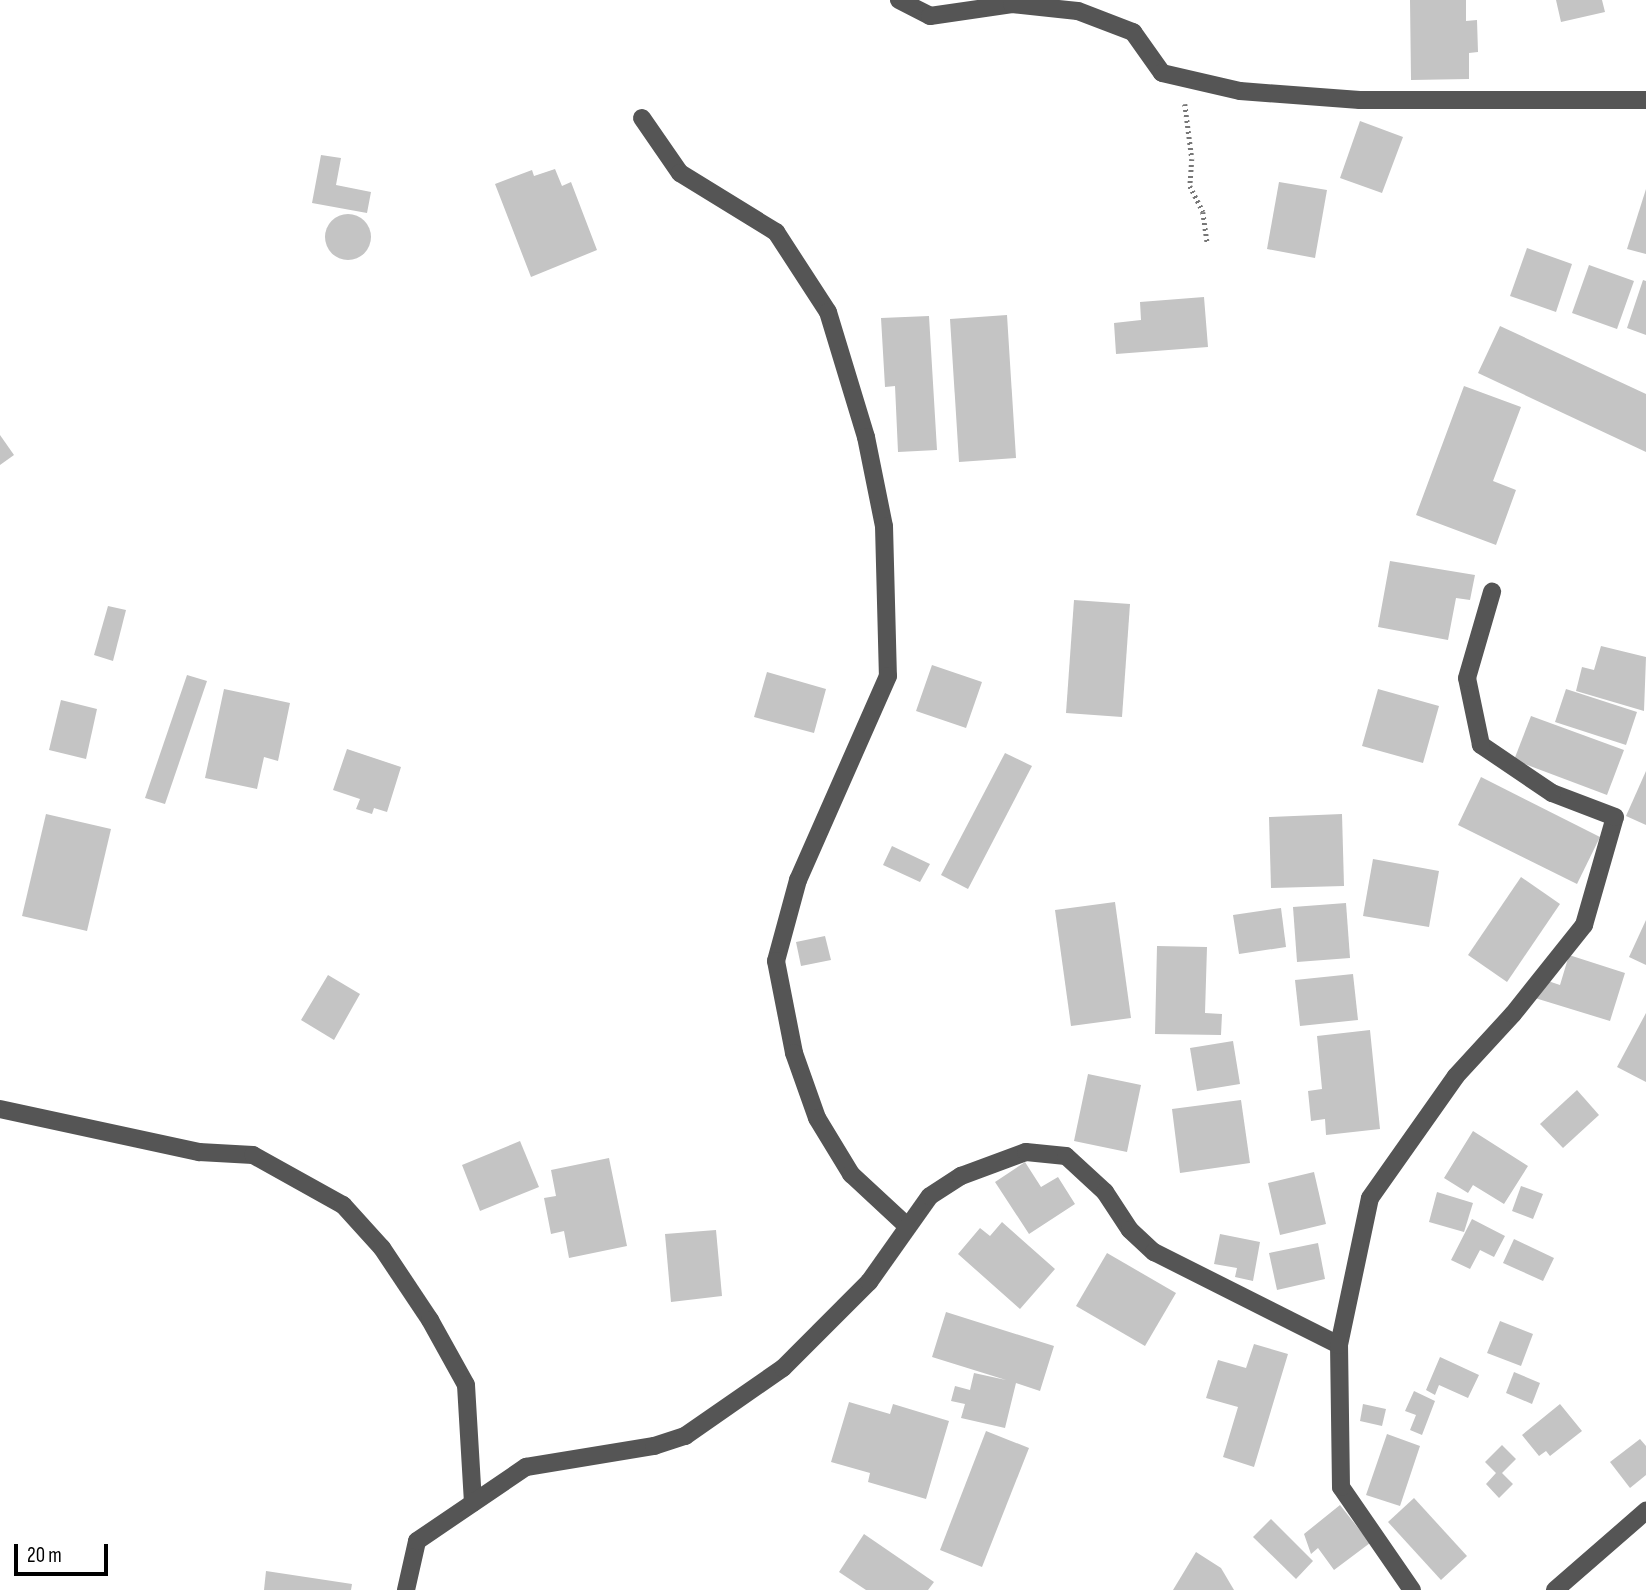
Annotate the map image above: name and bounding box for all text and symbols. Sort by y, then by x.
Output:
scale bar [18,1530,112,1574]
text: 20 m [27,1543,62,1568]

